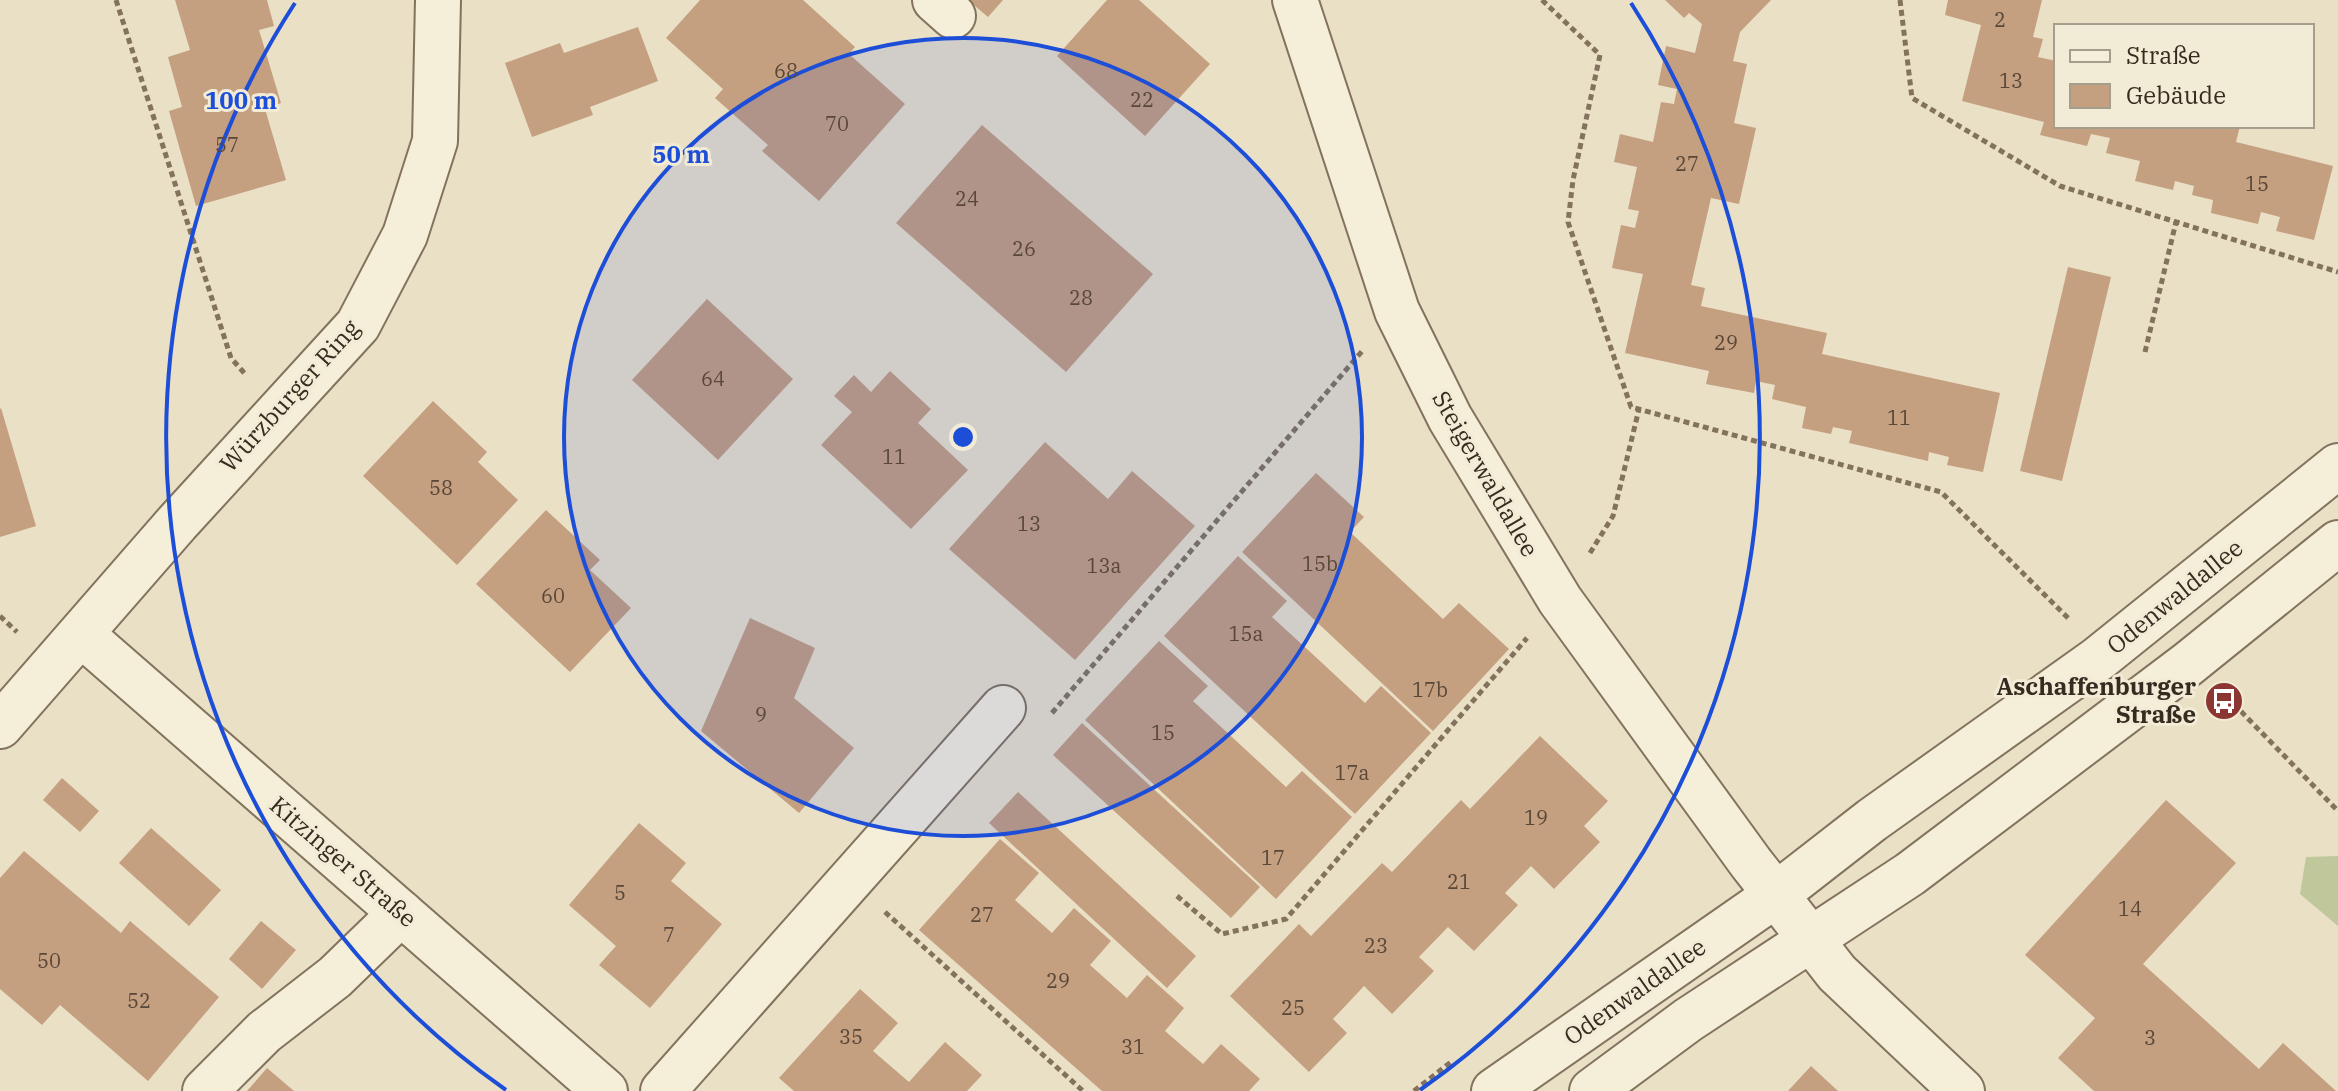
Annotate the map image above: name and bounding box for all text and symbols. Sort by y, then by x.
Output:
house number: 2 [1994,6,2006,33]
legend [2054,24,2314,128]
text: Straße [2126,39,2201,71]
house number: 68 [774,57,798,84]
house number: 13 [1999,67,2023,94]
text: Gebäude [2126,79,2226,111]
text: 100 m [205,84,277,116]
house number: 22 [1130,86,1154,113]
house number: 70 [825,110,849,137]
house number: 57 [215,131,239,158]
text: 50 m [652,138,710,170]
house number: 27 [1675,150,1699,177]
house number: 15 [2245,170,2269,197]
house number: 24 [955,185,979,212]
house number: 26 [1012,235,1036,262]
house number: 28 [1069,284,1093,311]
street label: Würzburger Ring [212,312,366,478]
house number: 29 [1714,329,1738,356]
house number: 64 [701,365,725,392]
street label: Steigerwaldallee [1425,385,1546,562]
house number: 11 [1887,404,1911,431]
centre of rings [949,423,977,451]
house number: 11 [882,443,906,470]
house number: 58 [429,474,453,501]
house number: 13 [1017,510,1041,537]
street label: Odenwaldallee [2100,531,2249,661]
house number: 15b [1302,550,1338,577]
house number: 13a [1087,552,1122,579]
house number: 60 [541,582,565,609]
house number: 15a [1229,620,1264,647]
place label: Aschaffenburger Straße [1996,670,2196,730]
house number: 17b [1412,676,1448,703]
bus stop icon: Aschaffenburger Straße [2203,680,2245,722]
house number: 9 [755,701,767,728]
house number: 15 [1151,719,1175,746]
house number: 17a [1335,759,1370,786]
street label: Kitzinger Straße [263,789,424,934]
house number: 19 [1524,804,1548,831]
house number: 17 [1261,844,1285,871]
house number: 21 [1447,868,1471,895]
house number: 5 [614,879,626,906]
house number: 14 [2118,895,2142,922]
house number: 27 [970,901,994,928]
house number: 7 [663,921,675,948]
street label: Odenwaldallee [1557,930,1712,1052]
house number: 23 [1364,932,1388,959]
house number: 50 [37,947,61,974]
house number: 29 [1046,967,1070,994]
house number: 52 [127,987,151,1014]
house number: 25 [1281,994,1305,1021]
house number: 35 [839,1023,863,1050]
house number: 3 [2144,1024,2156,1051]
house number: 31 [1121,1033,1145,1060]

